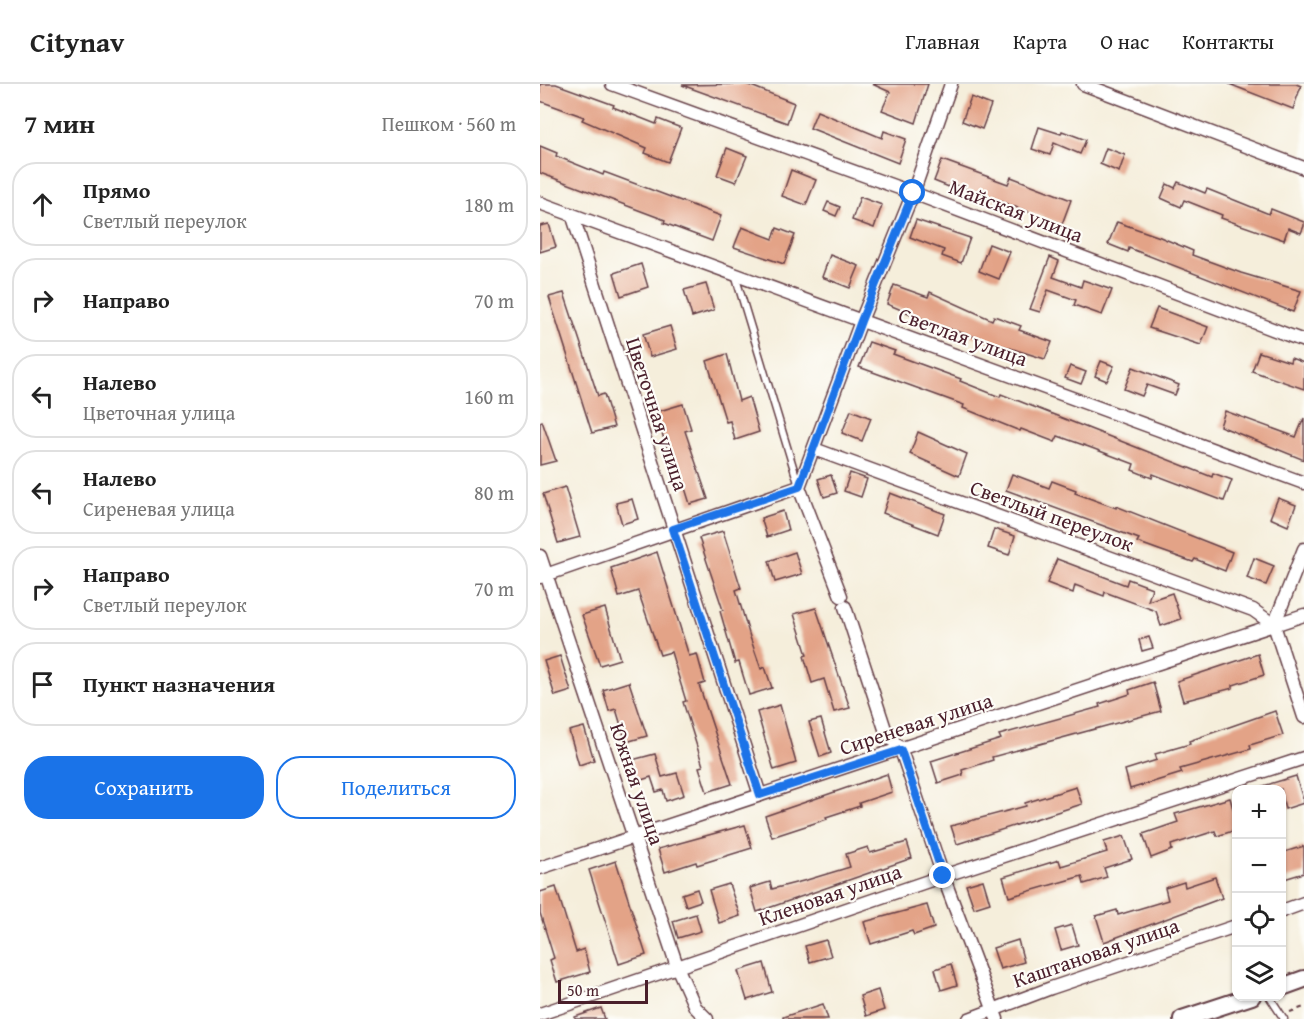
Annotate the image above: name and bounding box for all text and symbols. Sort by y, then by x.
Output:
text: Citynav [30,21,124,62]
text: Главная [905,26,980,57]
text: Карта [1013,26,1067,57]
text: О нас [1100,26,1149,57]
text: Контакты [1182,26,1274,57]
text: 7 мин [24,104,95,143]
text: Пешком · 560 m [382,109,516,138]
street label: Майская улица [945,171,1088,250]
text: Прямо [83,174,150,206]
route start [899,179,925,205]
icon: ahead [26,188,59,221]
text: 180 m [464,190,514,219]
text: Светлый переулок [83,206,247,235]
icon: right [26,284,59,317]
text: Направо [83,284,170,316]
text: 70 m [474,286,514,315]
street label: Светлая улица [894,299,1032,374]
street label: Цветочная улица [618,333,697,495]
text: Налево [83,366,156,398]
icon: left [26,380,59,413]
text: 160 m [464,382,514,411]
text: Цветочная улица [83,398,235,427]
text: Налево [83,462,156,494]
street label: Светлый переулок [966,472,1138,559]
icon: left [26,476,59,509]
text: 80 m [474,478,514,507]
text: Сиреневая улица [83,494,235,523]
text: Направо [83,558,170,590]
icon: right [26,572,59,605]
text: 70 m [474,574,514,603]
text: Светлый переулок [83,590,247,619]
icon: arrive [26,668,59,701]
text: Пункт назначения [83,668,275,700]
street label: Сиреневая улица [835,684,996,763]
street label: Южная улица [602,719,673,849]
button: Сохранить [24,756,264,819]
button: Поделиться [276,756,516,819]
map controls [1232,785,1286,1001]
button: + [1232,785,1286,839]
button: − [1232,839,1286,893]
street label: Кленовая улица [754,856,906,934]
route end [929,862,955,888]
button: locate [1232,893,1286,947]
street label: Каштановая улица [1009,910,1183,996]
button: layers [1232,947,1286,1001]
scale bar [558,977,648,1004]
text: 50 m [567,978,599,1002]

